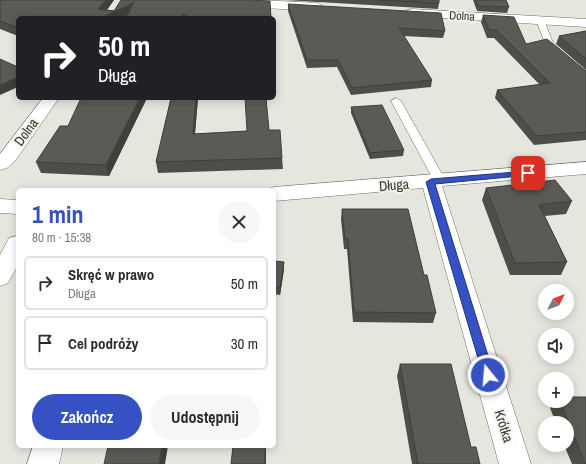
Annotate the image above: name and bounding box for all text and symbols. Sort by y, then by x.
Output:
street label: Dolna [449,7,476,25]
text: 50 m [98,27,150,65]
icon: right [32,32,84,84]
text: Długa [98,63,137,88]
street label: Dolna [10,114,42,149]
pin [511,156,545,190]
icon: arrive [517,162,539,184]
street label: Długa [378,175,410,195]
text: 1 min [32,198,83,230]
button: close [218,201,260,243]
text: 80 m · 15:38 [32,229,91,246]
text: Skręć w prawo [68,264,154,285]
icon: right [34,272,56,294]
text: 50 m [231,273,258,294]
north arrow [538,284,574,320]
map controls [538,284,574,452]
text: Długa [68,285,96,302]
button: sound [538,328,574,364]
icon: arrive [34,332,56,354]
text: Cel podróży [68,333,138,354]
text: 30 m [231,333,258,354]
position arrow [467,354,509,396]
button: + [538,372,574,408]
button: Zakończ [32,394,142,440]
button: Udostępnij [150,394,260,440]
street label: Krótka [491,407,518,445]
button: − [538,416,574,452]

